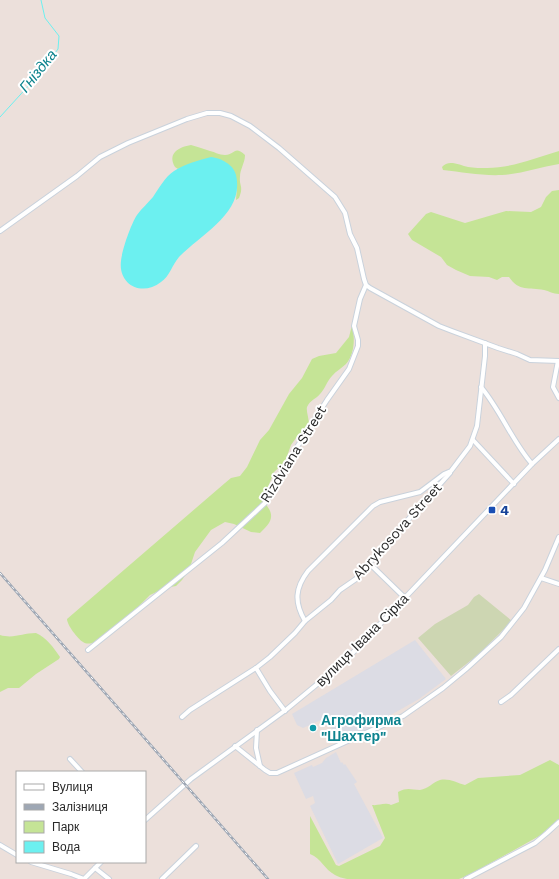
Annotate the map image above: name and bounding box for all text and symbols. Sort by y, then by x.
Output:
water label: Гніздка [15,46,61,96]
street label: Rizdviana Street [257,402,329,505]
street label: Abrykosova Street [349,479,445,583]
place label: 4 [500,502,509,518]
marker: 4 [487,505,497,515]
street label: вулиця Івана Сірка [312,590,412,690]
place label: Агрофирма "Шахтер" [321,712,401,744]
marker: Агрофирма "Шахтер" [308,723,318,733]
legend [16,771,146,863]
text: Вулиця [52,780,93,794]
text: Залізниця [52,800,108,814]
text: Парк [52,820,80,834]
text: Вода [52,840,80,854]

